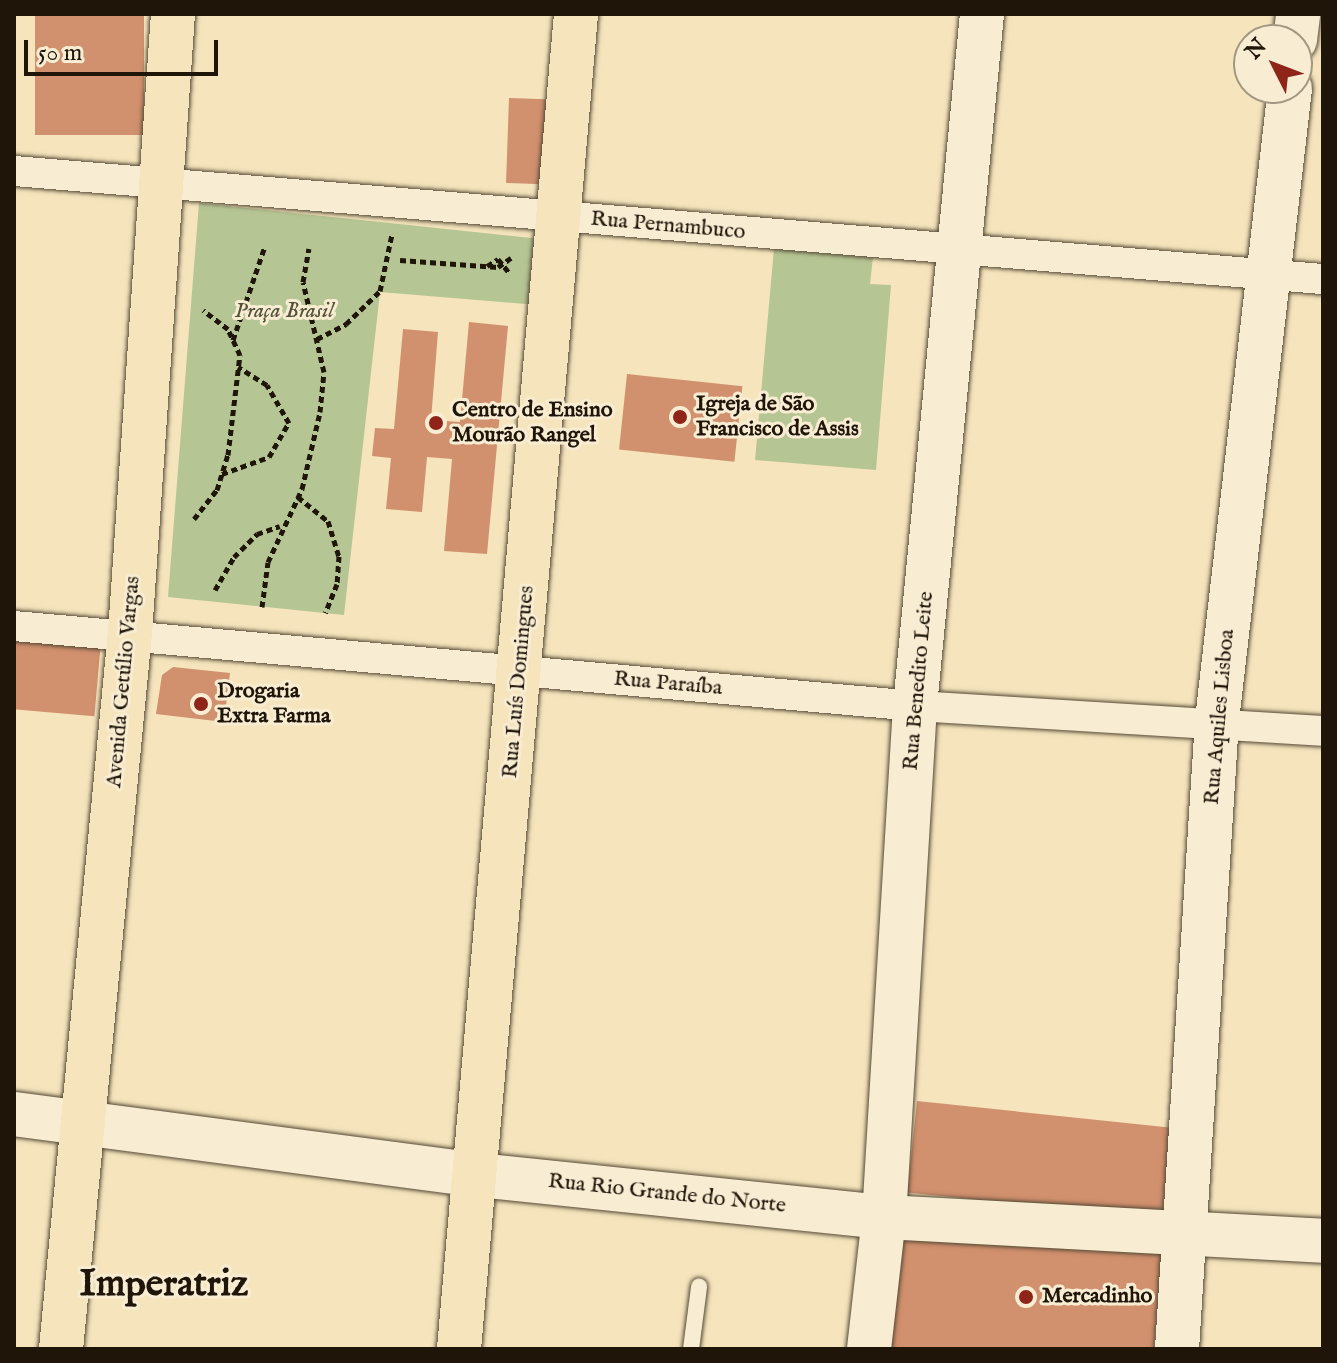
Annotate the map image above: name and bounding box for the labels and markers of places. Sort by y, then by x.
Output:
place label: Igreja de São Francisco de Assis [696,391,859,442]
place label: Centro de Ensino Mourão Rangel [452,397,613,448]
marker: Igreja de São Francisco de Assis [671,408,689,426]
marker: Centro de Ensino Mourão Rangel [427,414,445,432]
place label: Drogaria Extra Farma [217,678,331,730]
marker: Drogaria Extra Farma [192,695,210,713]
place label: Mercadinho [1042,1284,1152,1310]
marker: Mercadinho [1017,1288,1035,1306]

